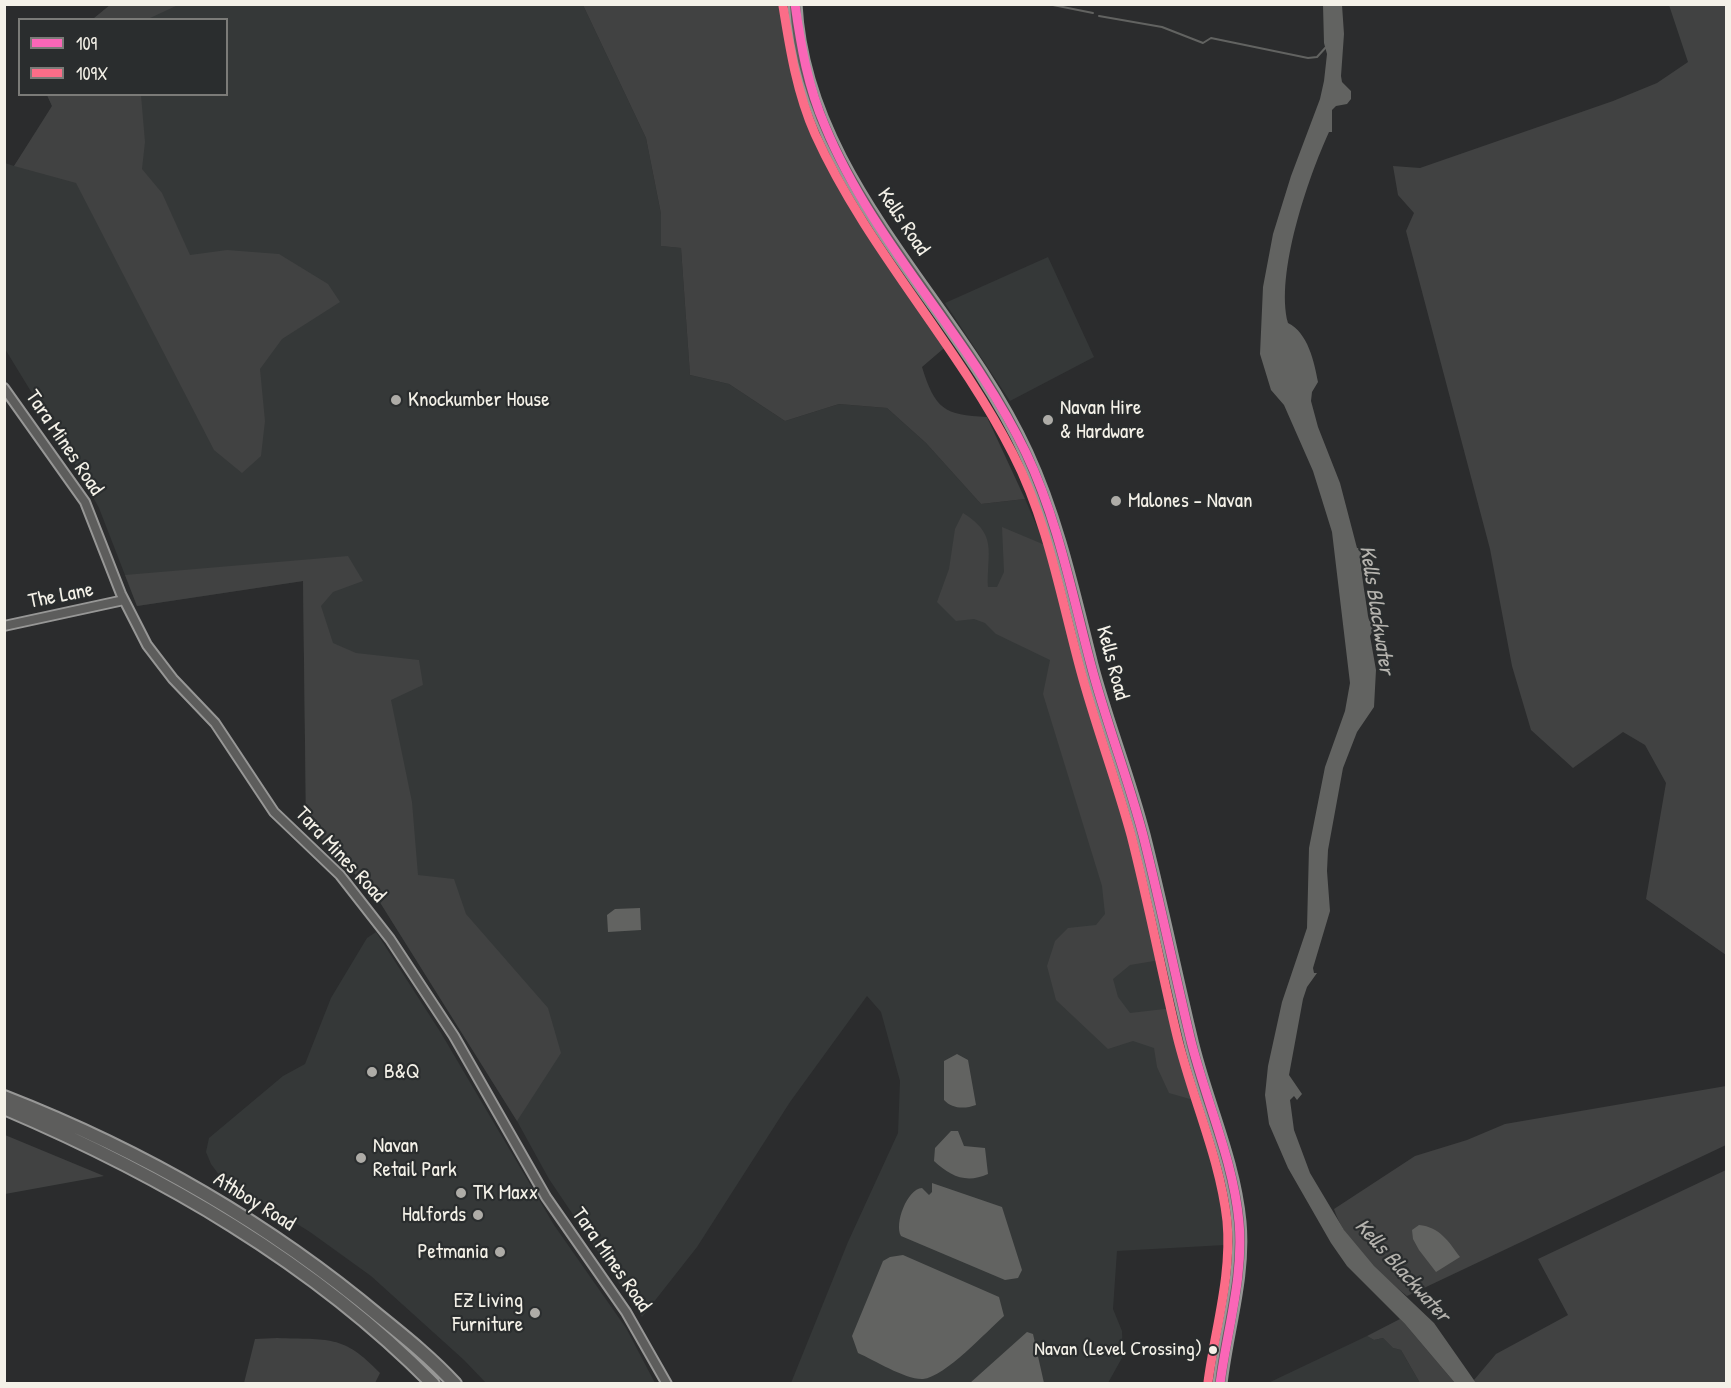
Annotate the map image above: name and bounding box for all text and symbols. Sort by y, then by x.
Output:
legend [18,18,228,96]
text: 109 [76,31,97,56]
text: 109X [76,61,108,86]
street label: Kells Road [871,184,935,260]
street label: Tara Mines Road [20,386,108,500]
place label: Knockumber House [408,387,550,413]
marker: Knockumber House [389,393,403,407]
place label: Navan Hire & Hardware [1060,395,1145,445]
marker: Navan Hire & Hardware [1041,413,1055,427]
place label: Malones - Navan [1128,488,1252,514]
marker: Malones - Navan [1109,494,1123,508]
water label: Kells Blackwater [1353,544,1399,676]
street label: The Lane [26,577,96,615]
street label: Kells Road [1090,623,1134,703]
street label: Tara Mines Road [289,802,391,908]
place label: B&Q [384,1059,420,1085]
marker: B&Q [365,1065,379,1079]
place label: Navan Retail Park [373,1133,457,1183]
marker: Navan Retail Park [354,1151,368,1165]
street label: Athboy Road [209,1167,299,1237]
place label: TK Maxx [473,1180,538,1206]
marker: TK Maxx [454,1186,468,1200]
place label: Halfords [402,1202,466,1228]
street label: Tara Mines Road [566,1203,656,1317]
marker: Halfords [471,1208,485,1222]
water label: Kells Blackwater [1349,1214,1455,1328]
place label: Petmania [417,1239,488,1265]
marker: Petmania [493,1245,507,1259]
place label: EZ Living Furniture [452,1288,523,1338]
marker: EZ Living Furniture [528,1306,542,1320]
place label: Navan (Level Crossing) [1034,1338,1202,1362]
marker: Navan (Level Crossing) [1207,1344,1219,1356]

